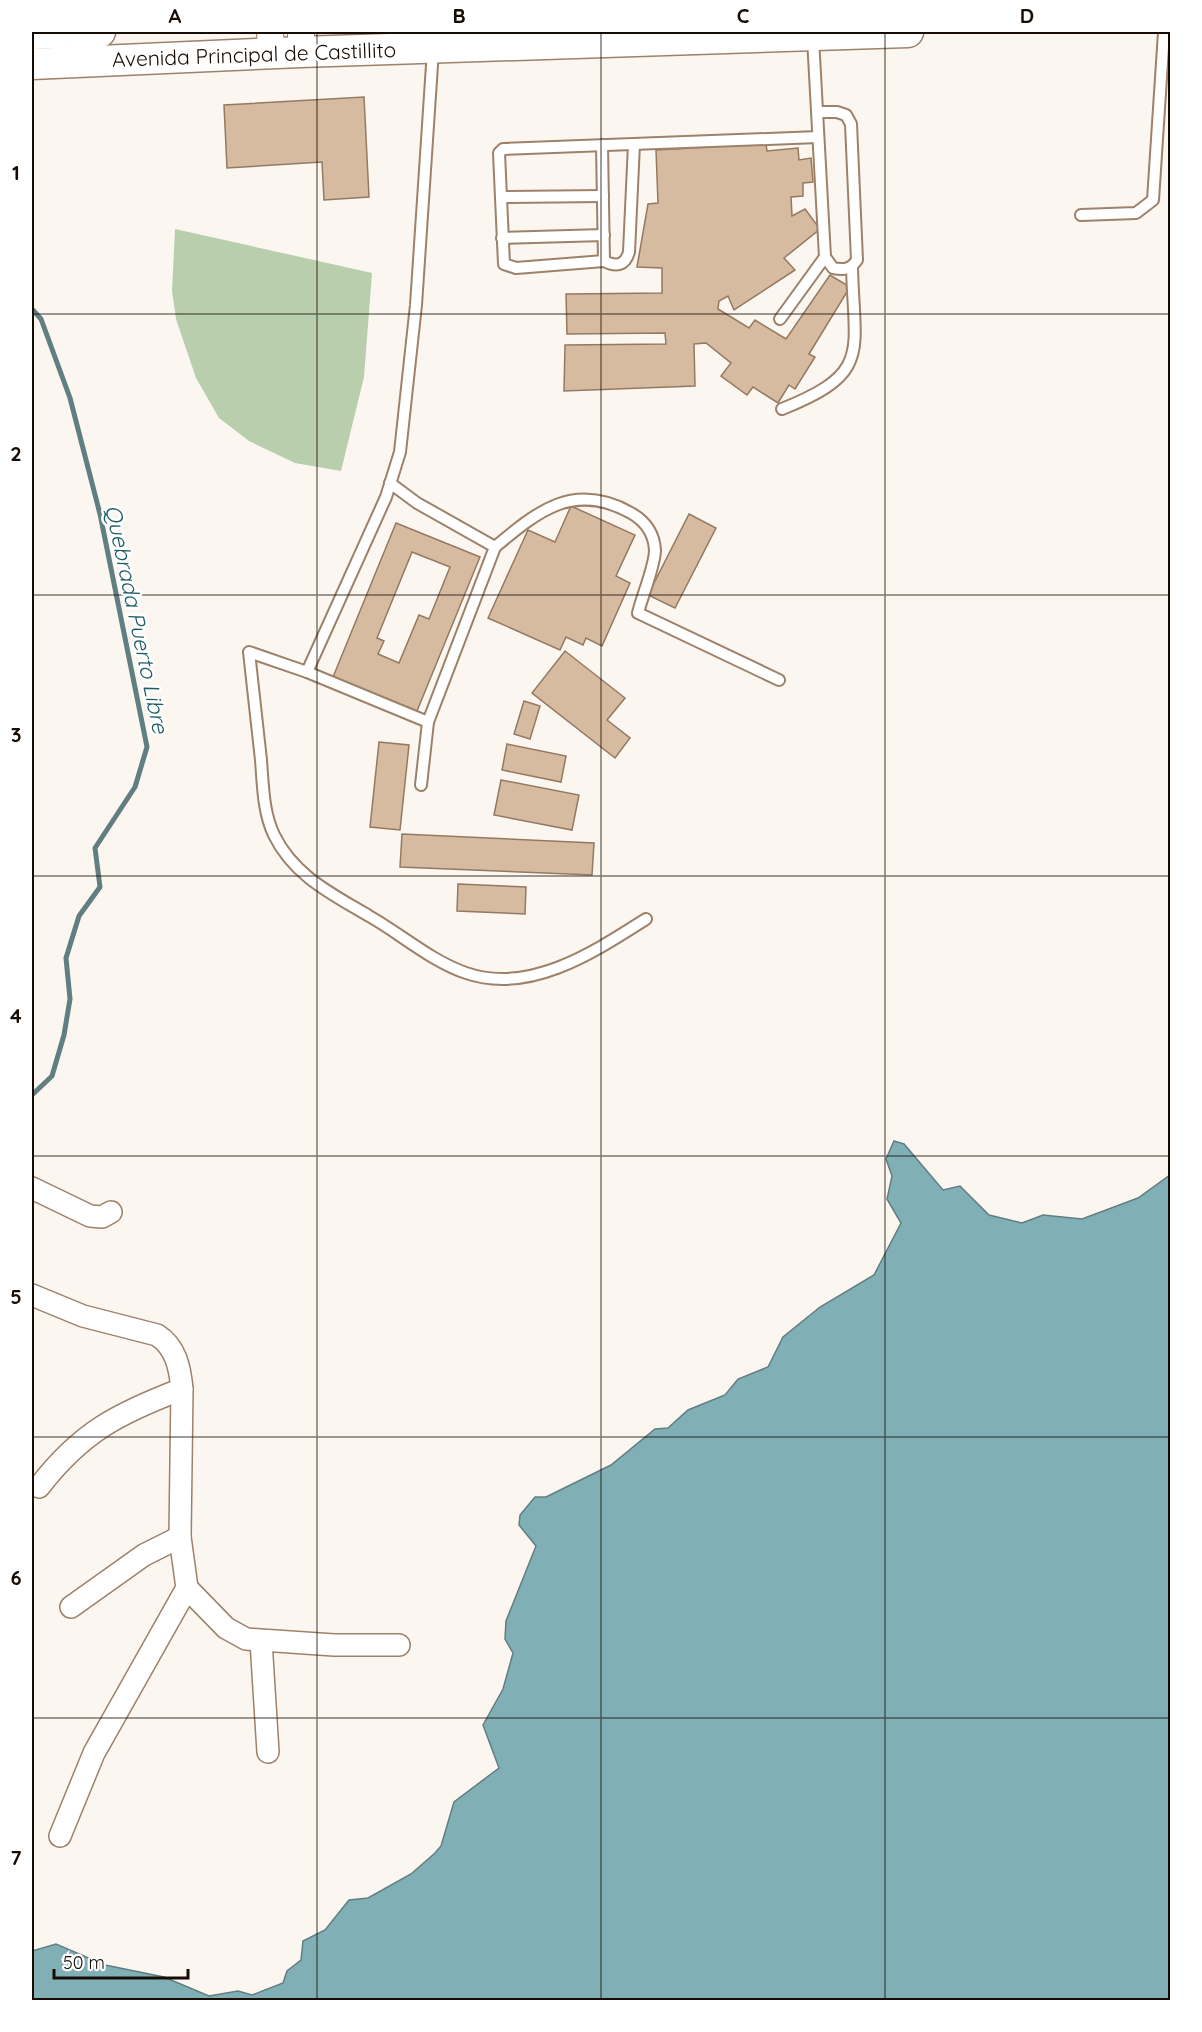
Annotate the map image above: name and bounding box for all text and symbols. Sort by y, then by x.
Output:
text: A [169,3,182,28]
text: B [452,3,466,28]
text: C [737,3,750,28]
text: D [1020,3,1034,28]
street label: Avenida Principal de Castillito [111,36,397,72]
text: 1 [12,160,20,185]
text: 2 [10,441,22,466]
water label: Quebrada Puerto Libre [99,502,175,737]
text: 3 [11,722,21,747]
text: 4 [10,1003,22,1028]
text: 5 [10,1284,22,1309]
text: 6 [10,1565,22,1590]
text: 7 [11,1845,22,1870]
scale bar [54,1942,188,1980]
text: 50 m [63,1951,105,1974]

